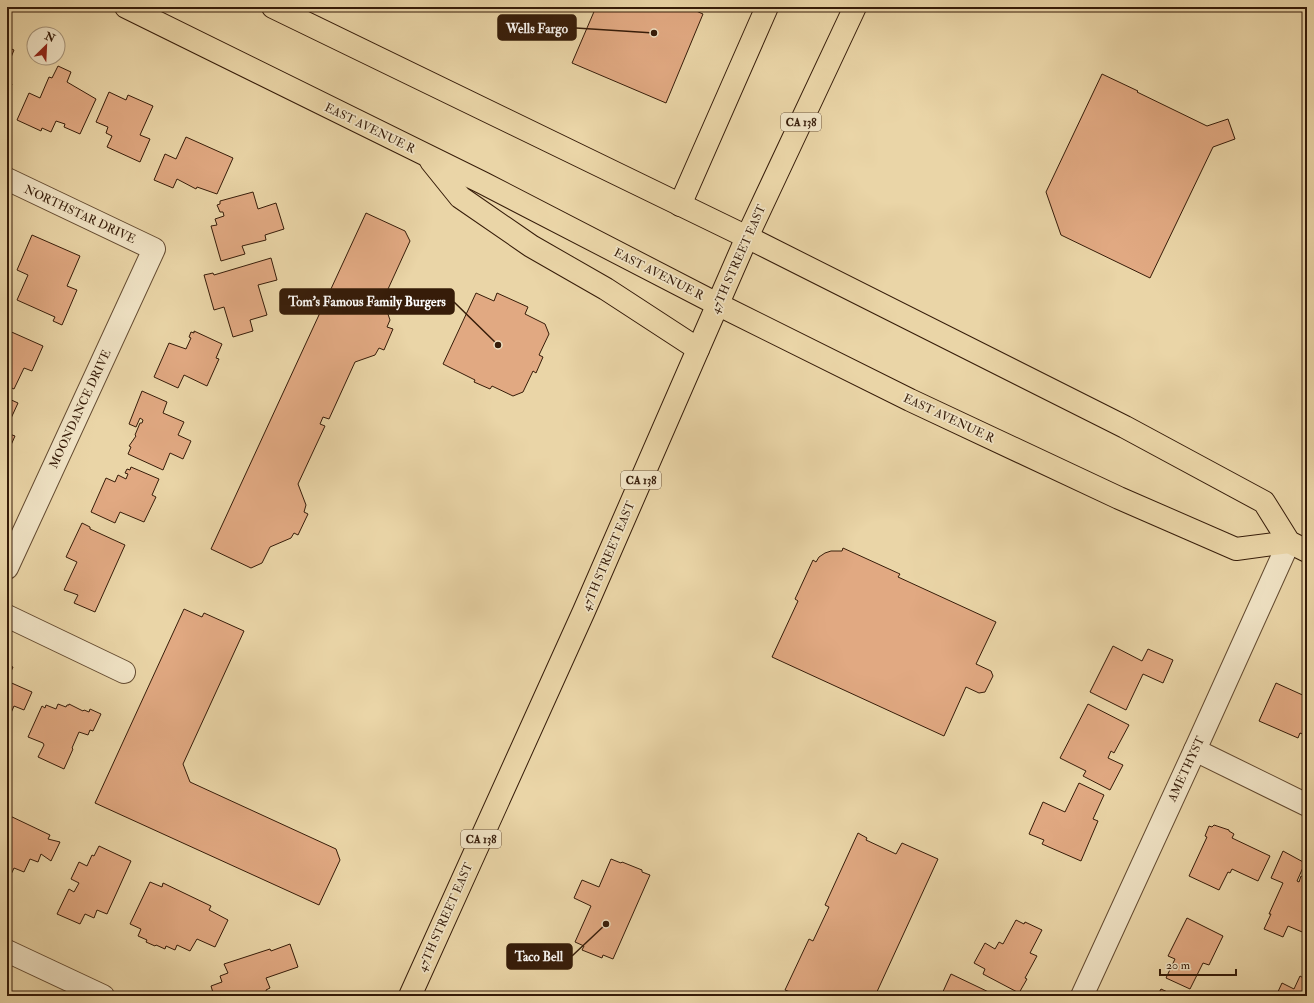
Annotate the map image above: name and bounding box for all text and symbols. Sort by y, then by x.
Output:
callout: Wells Fargo [498,15,576,40]
text: Wells Fargo [505,21,569,38]
north arrow [26,26,66,66]
text: N [42,29,58,46]
street label: EAST AVENUE R [322,100,418,157]
road number: CA 138 [781,113,821,131]
street label: NORTHSTAR DRIVE [22,182,138,247]
street label: 47TH STREET EAST [708,202,769,316]
street label: EAST AVENUE R [611,245,707,304]
callout: Tom’s Famous Family Burgers [280,289,454,314]
text: Tom’s Famous Family Burgers [287,294,446,311]
street label: MOONDANCE DRIVE [46,347,115,471]
street label: EAST AVENUE R [901,391,997,446]
road number: CA 138 [621,471,661,489]
street label: 47TH STREET EAST [579,499,638,613]
street label: AMETHYST [1164,734,1208,805]
road number: CA 138 [461,830,501,848]
street label: 47TH STREET EAST [415,860,476,974]
callout: Taco Bell [507,944,572,969]
text: Taco Bell [514,949,564,965]
scale bar [1160,951,1236,977]
text: 20 m [1166,958,1191,973]

